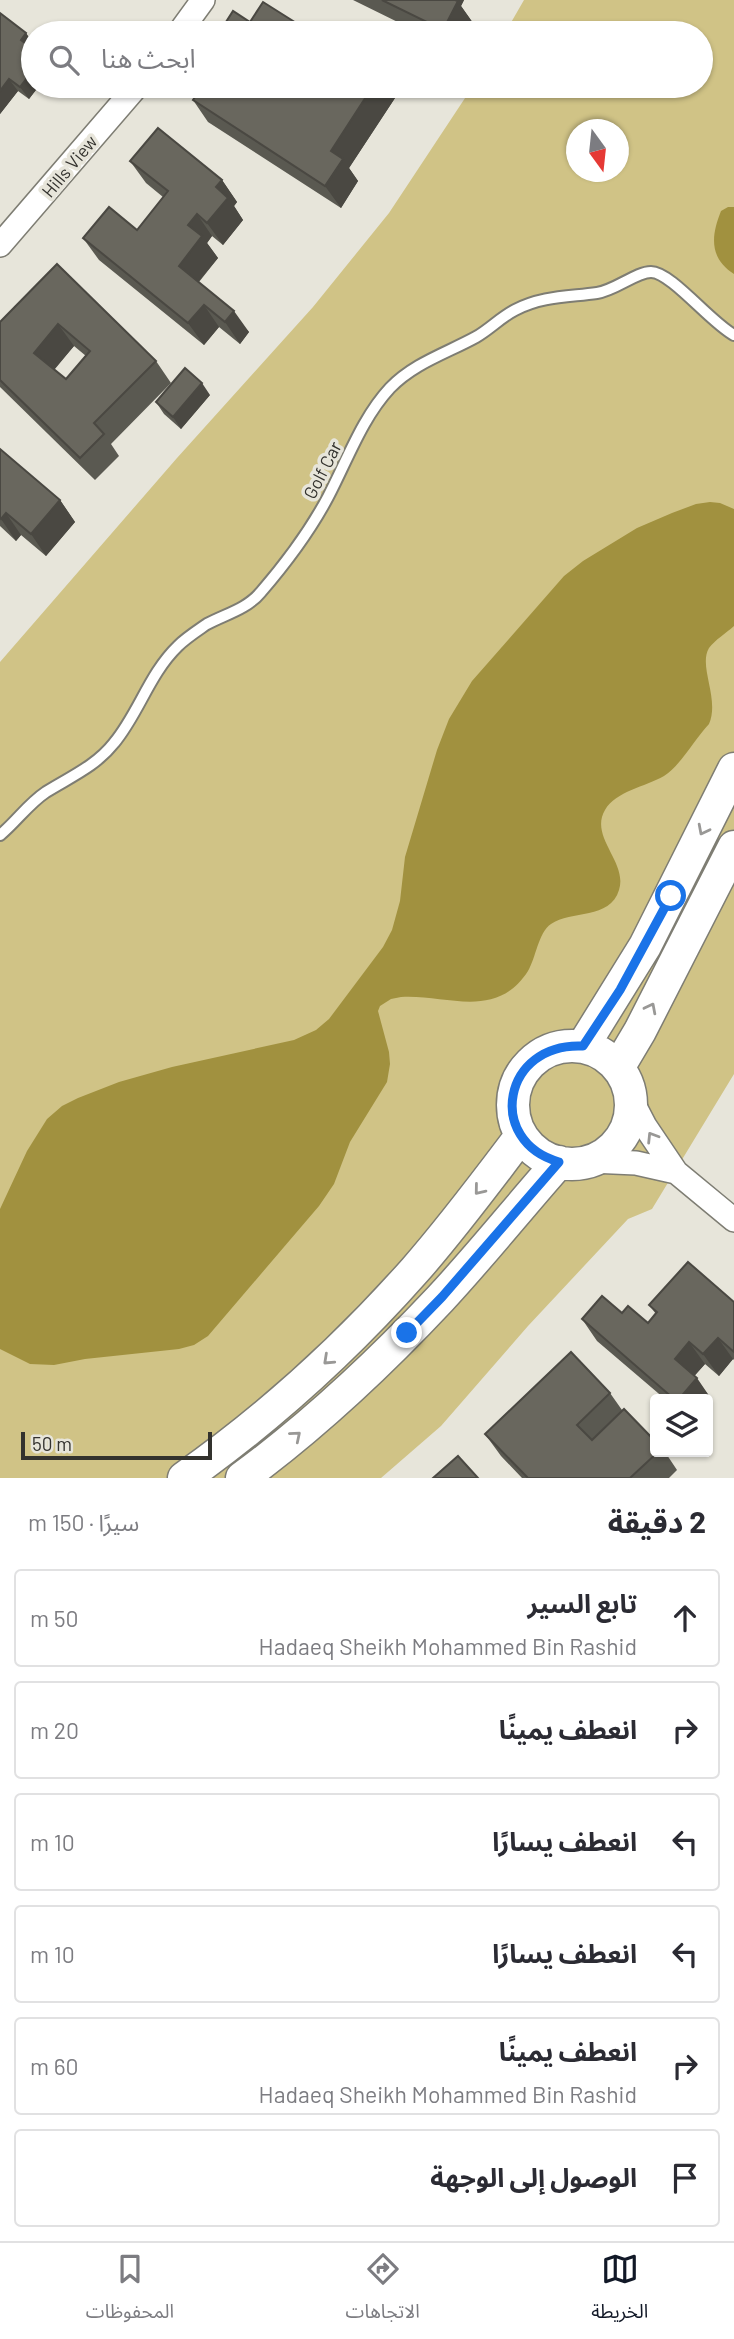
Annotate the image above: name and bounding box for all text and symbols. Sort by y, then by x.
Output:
search box [21,21,713,98]
icon: search [45,41,83,79]
text: ابحث هنا [101,42,196,73]
north arrow [566,119,629,182]
street label: Hills View [37,130,101,202]
street label: Golf Car [298,437,346,502]
one-way arrow [698,823,712,835]
route start [655,880,686,911]
one-way arrow [643,1003,657,1016]
one-way arrow [647,1131,660,1144]
one-way arrow [475,1182,488,1194]
route end [391,1317,422,1348]
one-way arrow [323,1351,336,1364]
map controls [650,1394,713,1457]
button: layers [650,1394,713,1457]
scale bar [21,1429,212,1461]
one-way arrow [288,1431,300,1444]
text: 50 m [32,1432,72,1455]
text: 2 دقيقة [608,1503,706,1539]
text: سيرًا · 150 m [28,1508,139,1536]
text: تابع السير [527,1587,637,1618]
icon: ahead [666,1599,704,1637]
text: 50 m [30,1604,78,1632]
text: Hadaeq Sheikh Mohammed Bin Rashid [259,1632,637,1660]
icon: right [666,1711,704,1749]
text: انعطف يمينًا [499,1713,637,1744]
text: 20 m [30,1716,79,1744]
icon: left [666,1823,704,1861]
text: انعطف يسارًا [492,1825,637,1856]
text: 10 m [30,1828,75,1856]
icon: left [666,1935,704,1973]
text: انعطف يسارًا [492,1937,637,1968]
text: 10 m [30,1940,75,1968]
text: انعطف يمينًا [499,2035,637,2066]
icon: right [666,2047,704,2085]
text: 60 m [30,2052,78,2080]
text: Hadaeq Sheikh Mohammed Bin Rashid [259,2080,637,2108]
icon: arrive [666,2159,704,2197]
text: الوصول إلى الوجهة [430,2161,637,2192]
tab: المحفوظات [86,2250,174,2332]
tab: الاتجاهات [346,2250,420,2332]
tab: الخريطة [591,2250,648,2332]

